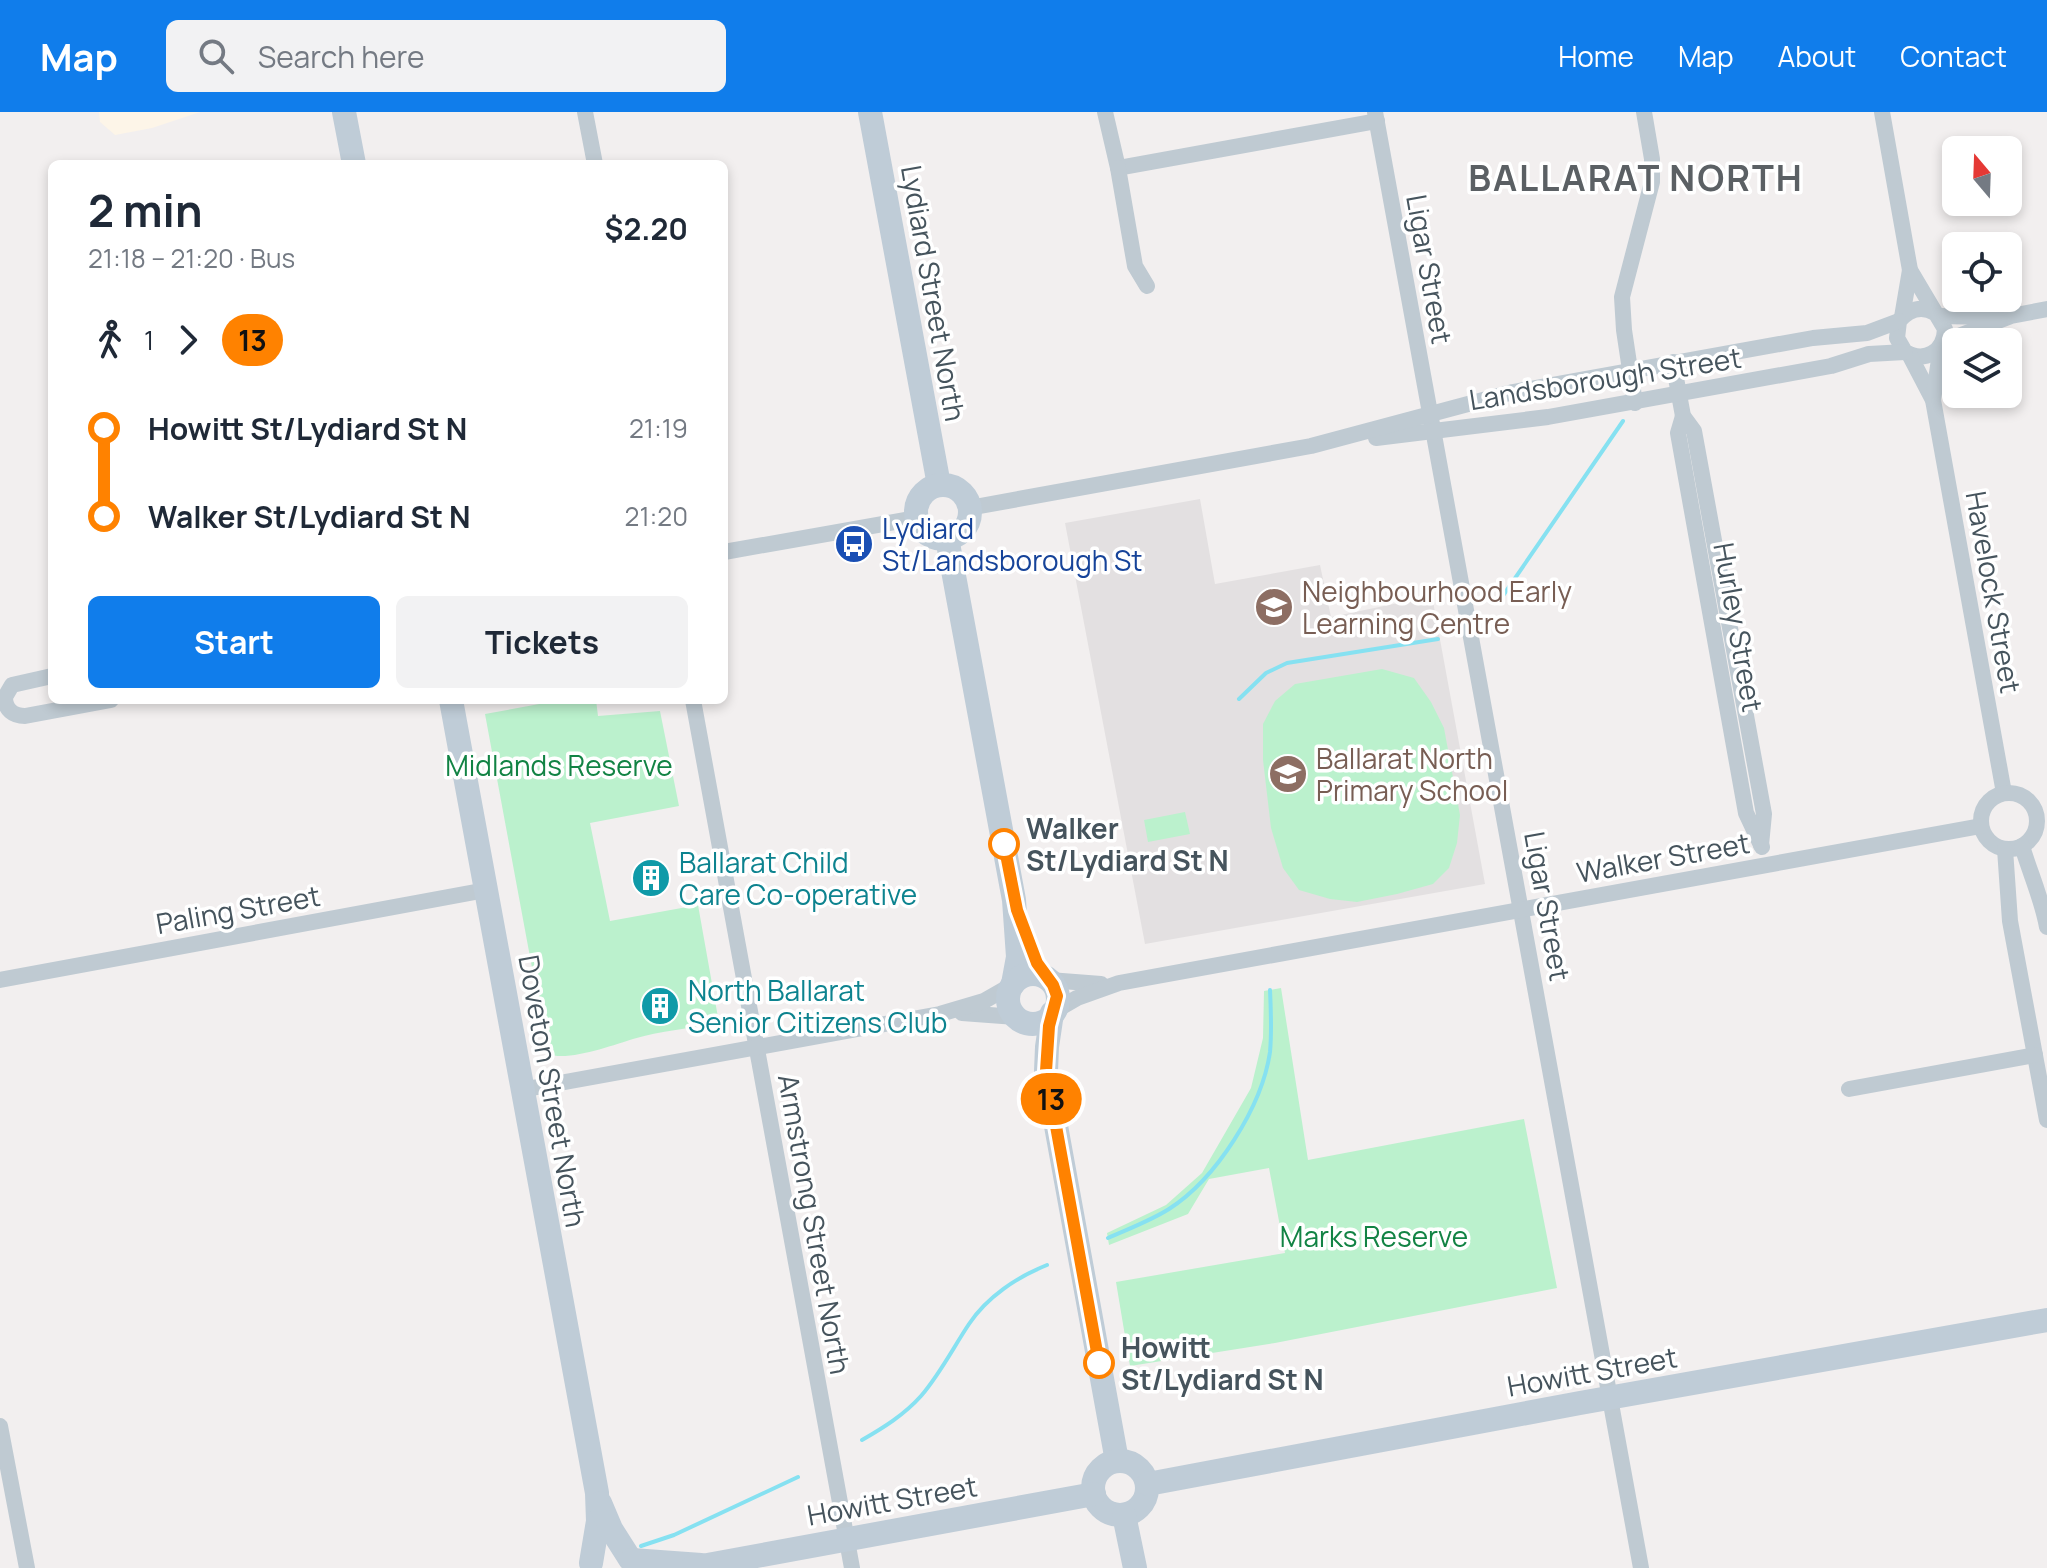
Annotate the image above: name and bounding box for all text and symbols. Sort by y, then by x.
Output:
search box [166,20,726,92]
text: Map [40,30,118,82]
icon: search [194,34,238,78]
text: Search here [258,36,425,77]
text: Home [1558,37,1634,75]
text: Map [1678,37,1734,75]
text: About [1778,37,1856,75]
text: Contact [1900,37,2007,75]
north arrow [1942,136,2022,216]
map controls [1942,136,2022,408]
district label: BALLARAT NORTH [1468,153,1804,202]
street label: Lydiard Street North [893,162,975,424]
text: 2 min [88,180,202,240]
street label: Ligar Street [1398,191,1462,347]
text: $2.20 [605,208,688,249]
button: locate [1942,232,2022,312]
text: 21:18 – 21:20 · Bus [88,240,295,276]
icon: walk [88,318,132,362]
icon: forward [166,318,210,362]
text: 13 [238,321,267,359]
text: 1 [144,322,154,358]
button: layers [1942,328,2022,408]
street label: Landsborough Street [1466,338,1744,418]
text: Howitt St/Lydiard St N [148,408,467,449]
text: 21:19 [629,410,688,446]
street label: Havelock Street [1958,488,2030,696]
text: Walker St/Lydiard St N [148,496,471,537]
text: 21:20 [625,498,688,534]
place label: Lydiard St/Landsborough St [882,509,1142,579]
bus stop icon: Lydiard St/Landsborough St [833,523,875,565]
street label: Hurley Street [1705,539,1773,715]
place label: Neighbourhood Early Learning Centre [1302,572,1572,642]
school or university icon: Neighbourhood Early Learning Centre [1253,586,1295,628]
button: Start [88,596,380,688]
button: Tickets [396,596,688,688]
place label: Ballarat North Primary School [1316,739,1508,809]
park label: Midlands Reserve [445,746,673,784]
school or university icon: Ballarat North Primary School [1267,753,1309,795]
place label: Walker St/Lydiard St N [1026,809,1229,879]
street label: Walker Street [1574,823,1752,891]
street label: Ligar Street [1516,828,1580,984]
marker: Walker St/Lydiard St N [989,829,1019,859]
place label: Ballarat Child Care Co-operative [679,843,917,913]
building icon: Ballarat Child Care Co-operative [630,857,672,899]
street label: Paling Street [153,876,323,942]
street label: Doveton Street North [510,952,596,1230]
place label: North Ballarat Senior Citizens Club [688,971,947,1041]
building icon: North Ballarat Senior Citizens Club [639,985,681,1027]
street label: Armstrong Street North [770,1071,860,1377]
line badge: 13 [1015,1073,1087,1125]
text: 13 [1037,1080,1065,1118]
park label: Marks Reserve [1280,1217,1468,1255]
place label: Howitt St/Lydiard St N [1121,1328,1324,1398]
street label: Howitt Street [1504,1337,1680,1405]
marker: Howitt St/Lydiard St N [1084,1348,1114,1378]
street label: Howitt Street [804,1466,980,1534]

